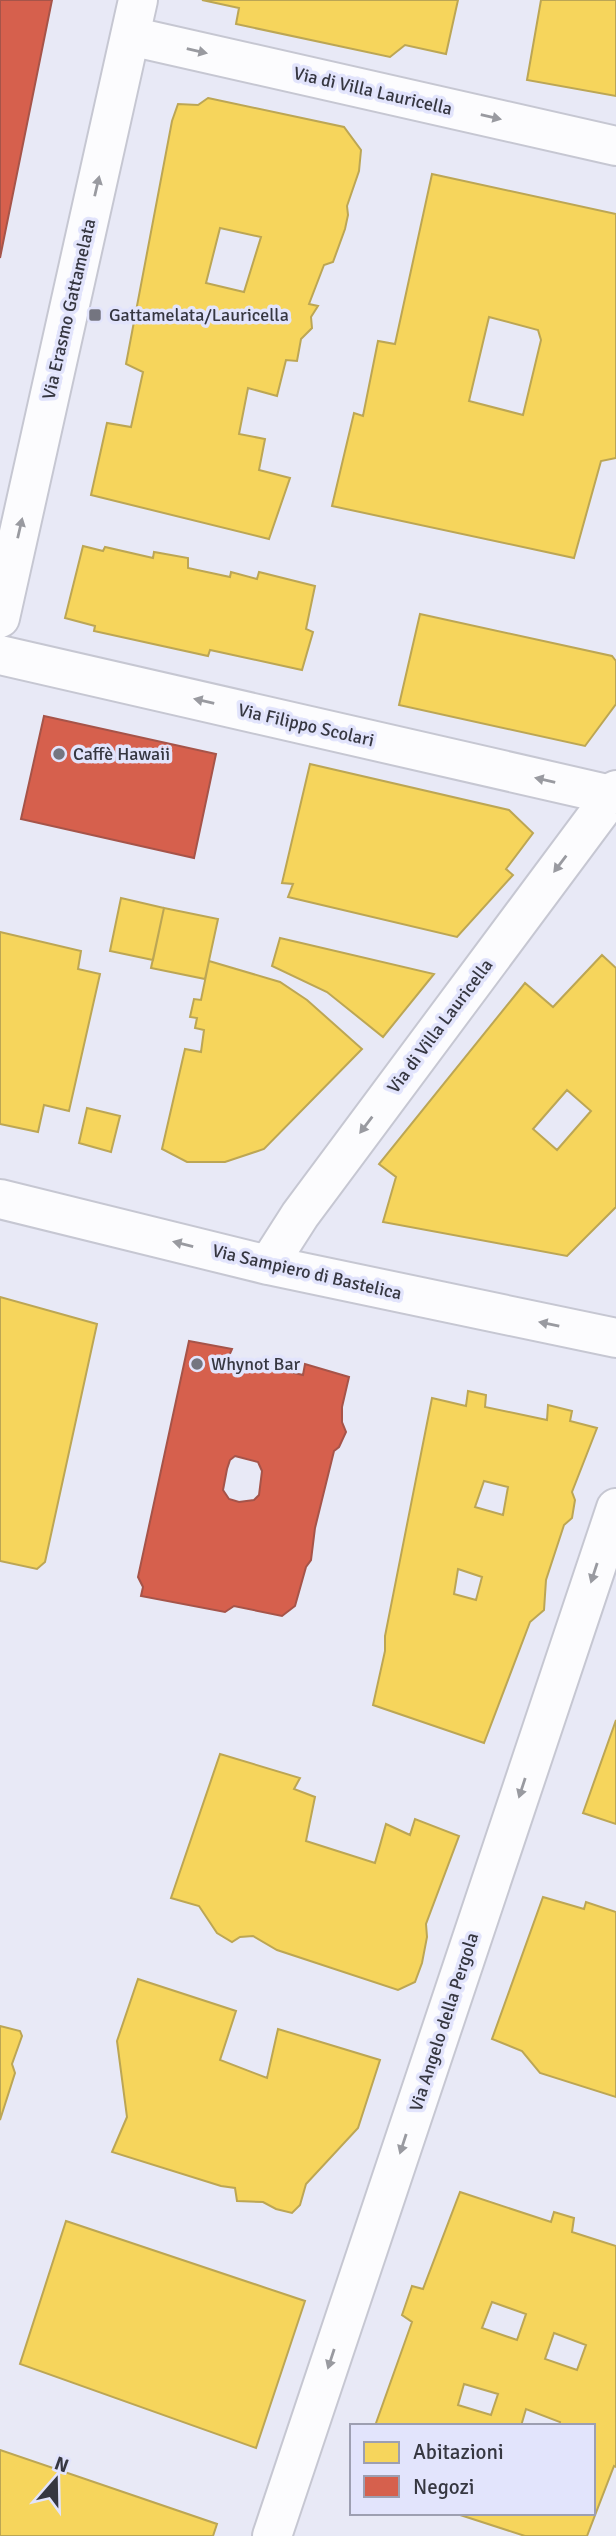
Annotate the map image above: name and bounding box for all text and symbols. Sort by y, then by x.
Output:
one-way arrow [186,46,208,57]
street label: Via di Villa Lauricella [291,62,455,120]
one-way arrow [480,112,502,123]
one-way arrow [91,175,102,197]
street label: Via Erasmo Gattamelata [37,216,101,402]
place label: Gattamelata/Lauricella [109,304,289,326]
marker: Gattamelata/Lauricella [87,307,103,323]
one-way arrow [15,517,26,539]
one-way arrow [193,696,215,707]
street label: Via Filippo Scolari [236,699,376,751]
place label: Caffè Hawaii [73,743,170,765]
marker: Caffè Hawaii [51,746,67,762]
one-way arrow [534,774,556,785]
one-way arrow [554,855,568,873]
street label: Via di Villa Lauricella [382,955,498,1097]
one-way arrow [360,1116,374,1134]
one-way arrow [172,1238,194,1249]
street label: Via Sampiero di Bastelica [210,1239,404,1305]
one-way arrow [538,1319,560,1330]
place label: Whynot Bar [211,1353,301,1375]
marker: Whynot Bar [189,1356,205,1372]
one-way arrow [588,1562,599,1583]
one-way arrow [516,1778,527,1799]
street label: Via Angelo della Pergola [405,1930,483,2114]
one-way arrow [397,2133,408,2154]
one-way arrow [325,2349,336,2370]
legend [350,2424,595,2515]
text: Abitazioni [413,2439,504,2465]
north arrow [21,2445,91,2515]
text: N [51,2451,72,2479]
text: Negozi [413,2474,475,2500]

